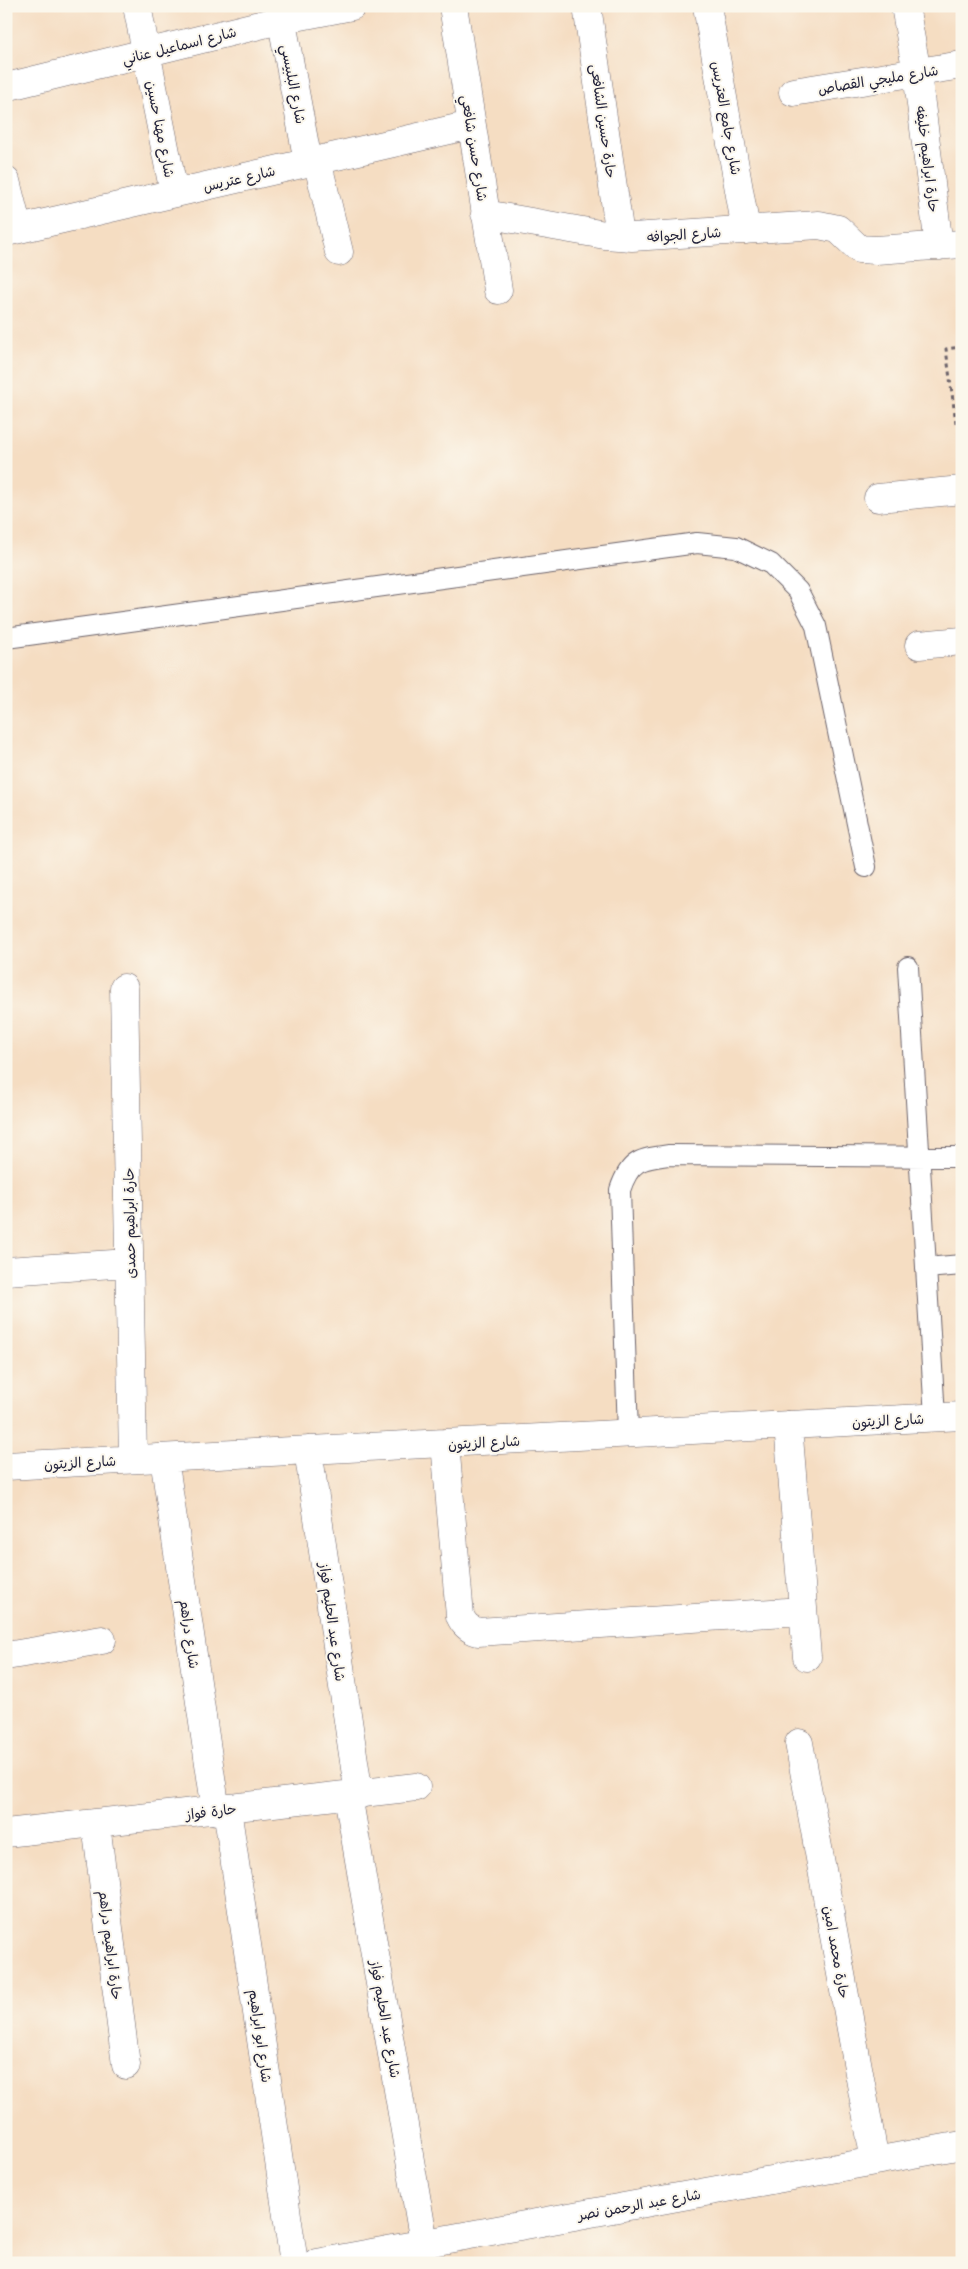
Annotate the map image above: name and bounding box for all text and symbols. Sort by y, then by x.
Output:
street label: شارع اسماعيل عناني [120,21,239,72]
street label: شارع البلبيسي [273,42,312,126]
street label: شارع مليجي القصاص [816,59,940,102]
street label: شارع جامع العتريس [706,60,747,177]
street label: حارة حسين الشافعى [586,63,622,179]
street label: شارع مهنا حسين [141,79,181,179]
street label: شارع حسن شافعي [453,93,494,203]
street label: حارة ابراهيم خليفه [910,104,945,214]
street label: شارع عتريس [201,160,277,196]
street label: شارع الجوافه [646,221,722,247]
street label: حارة ابراهيم حمدى [118,1167,141,1279]
street label: شارع الزيتون [851,1408,925,1432]
street label: شارع الزيتون [447,1430,521,1454]
street label: شارع الزيتون [43,1450,117,1474]
street label: شارع عبد الحليم فواز [313,1560,352,1683]
street label: شارع دراهم [174,1598,205,1670]
street label: حارة فواز [183,1797,238,1825]
street label: حارة ابراهيم دراهم [93,1889,128,2001]
street label: حارة محمد امين [819,1904,855,2000]
street label: شارع عبد الحليم فواز [364,1957,407,2080]
street label: شارع ابو ابراهيم [243,1988,278,2084]
street label: شارع عبد الرحمن نصر [575,2183,702,2225]

